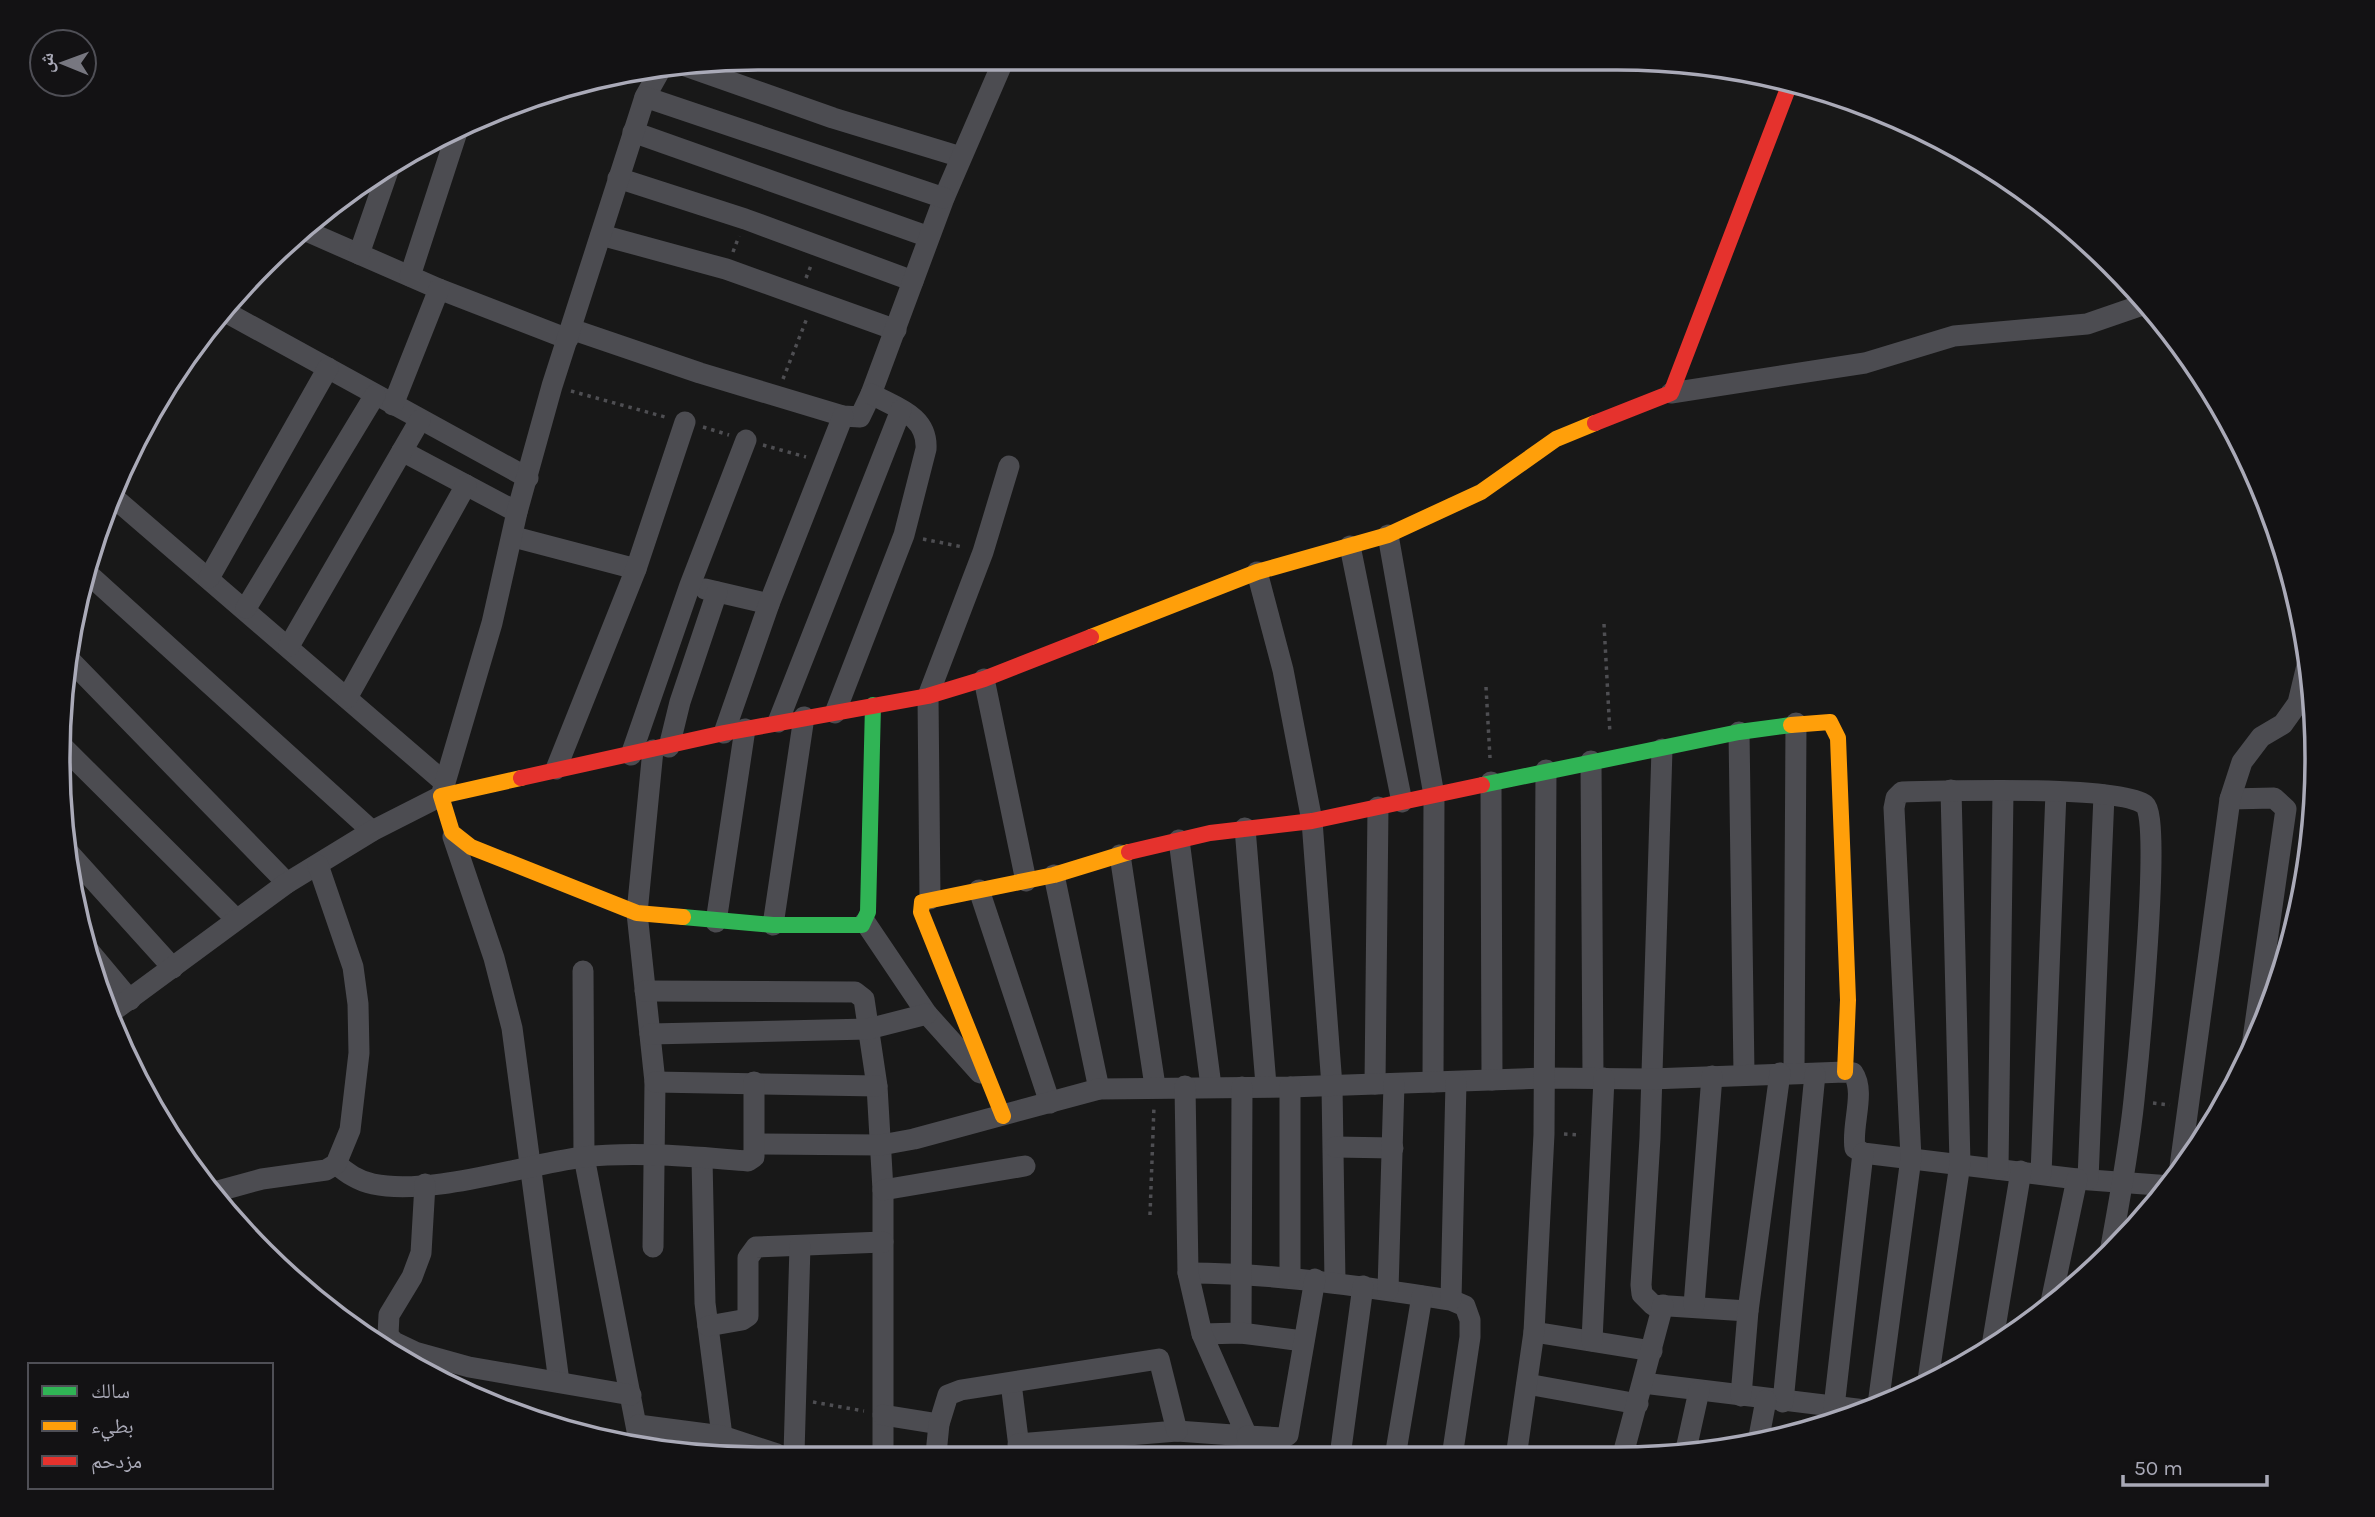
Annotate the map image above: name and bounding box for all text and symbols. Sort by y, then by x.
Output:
north arrow [28,28,98,98]
text: ش [36,52,58,73]
legend [28,1363,273,1489]
text: سالك [91,1379,130,1403]
text: بطيء [91,1414,134,1442]
scale bar [2123,1444,2266,1488]
text: مزدحم [91,1449,142,1475]
text: 50 m [2134,1456,2183,1480]

